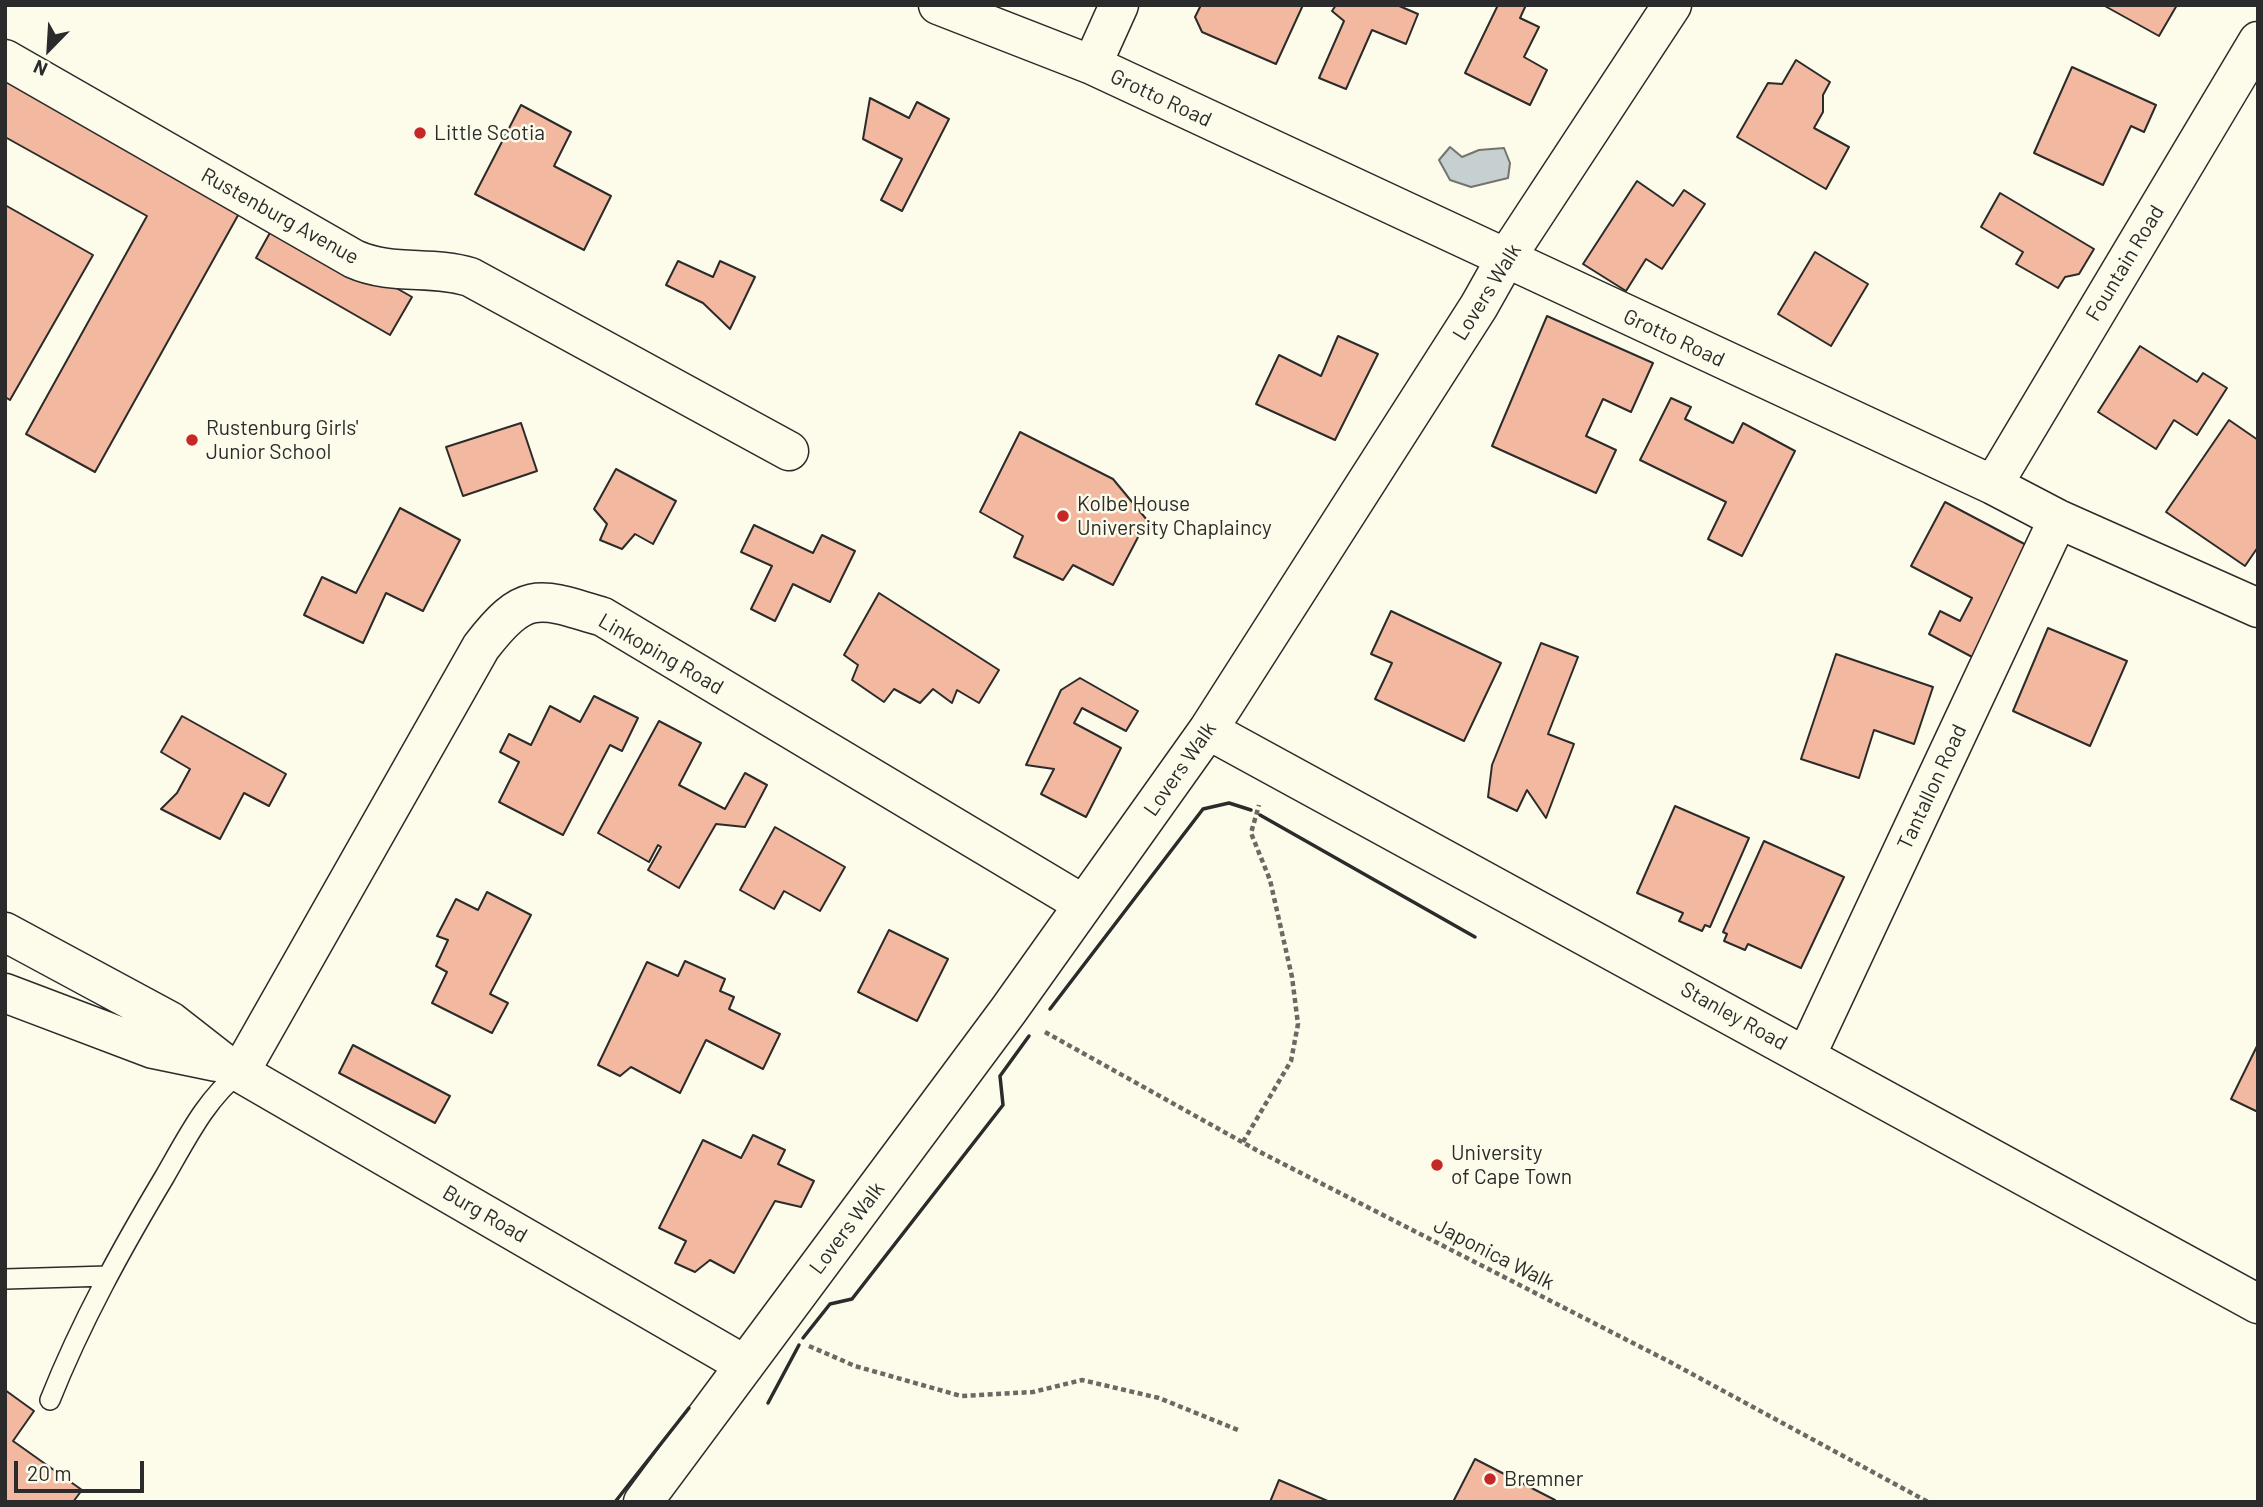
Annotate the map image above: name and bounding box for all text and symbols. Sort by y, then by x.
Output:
north arrow [14,14,84,84]
text: N [30,56,51,82]
street label: Grotto Road [1106,64,1216,132]
place label: Little Scotia [434,120,545,146]
marker: Little Scotia [412,125,428,141]
street label: Rustenburg Avenue [197,162,363,270]
street label: Fountain Road [2081,200,2169,326]
street label: Lovers Walk [1447,239,1527,345]
street label: Grotto Road [1619,304,1729,372]
place label: Rustenburg Girls' Junior School [206,415,359,465]
marker: Rustenburg Girls' Junior School [184,432,200,448]
place label: Kolbe House University Chaplaincy [1077,491,1272,541]
marker: Kolbe House University Chaplaincy [1055,508,1071,524]
street label: Linkoping Road [594,608,728,700]
street label: Lovers Walk [1138,717,1222,821]
street label: Tantallon Road [1892,720,1972,854]
street label: Stanley Road [1676,976,1792,1056]
place label: University of Cape Town [1451,1140,1572,1190]
marker: University of Cape Town [1429,1157,1445,1173]
street label: Lovers Walk [804,1177,890,1279]
street label: Burg Road [438,1180,532,1248]
street label: Japonica Walk [1430,1213,1558,1295]
scale bar [18,1448,147,1492]
text: 20 m [27,1460,72,1485]
place label: Bremner [1504,1466,1583,1492]
marker: Bremner [1482,1471,1498,1487]

